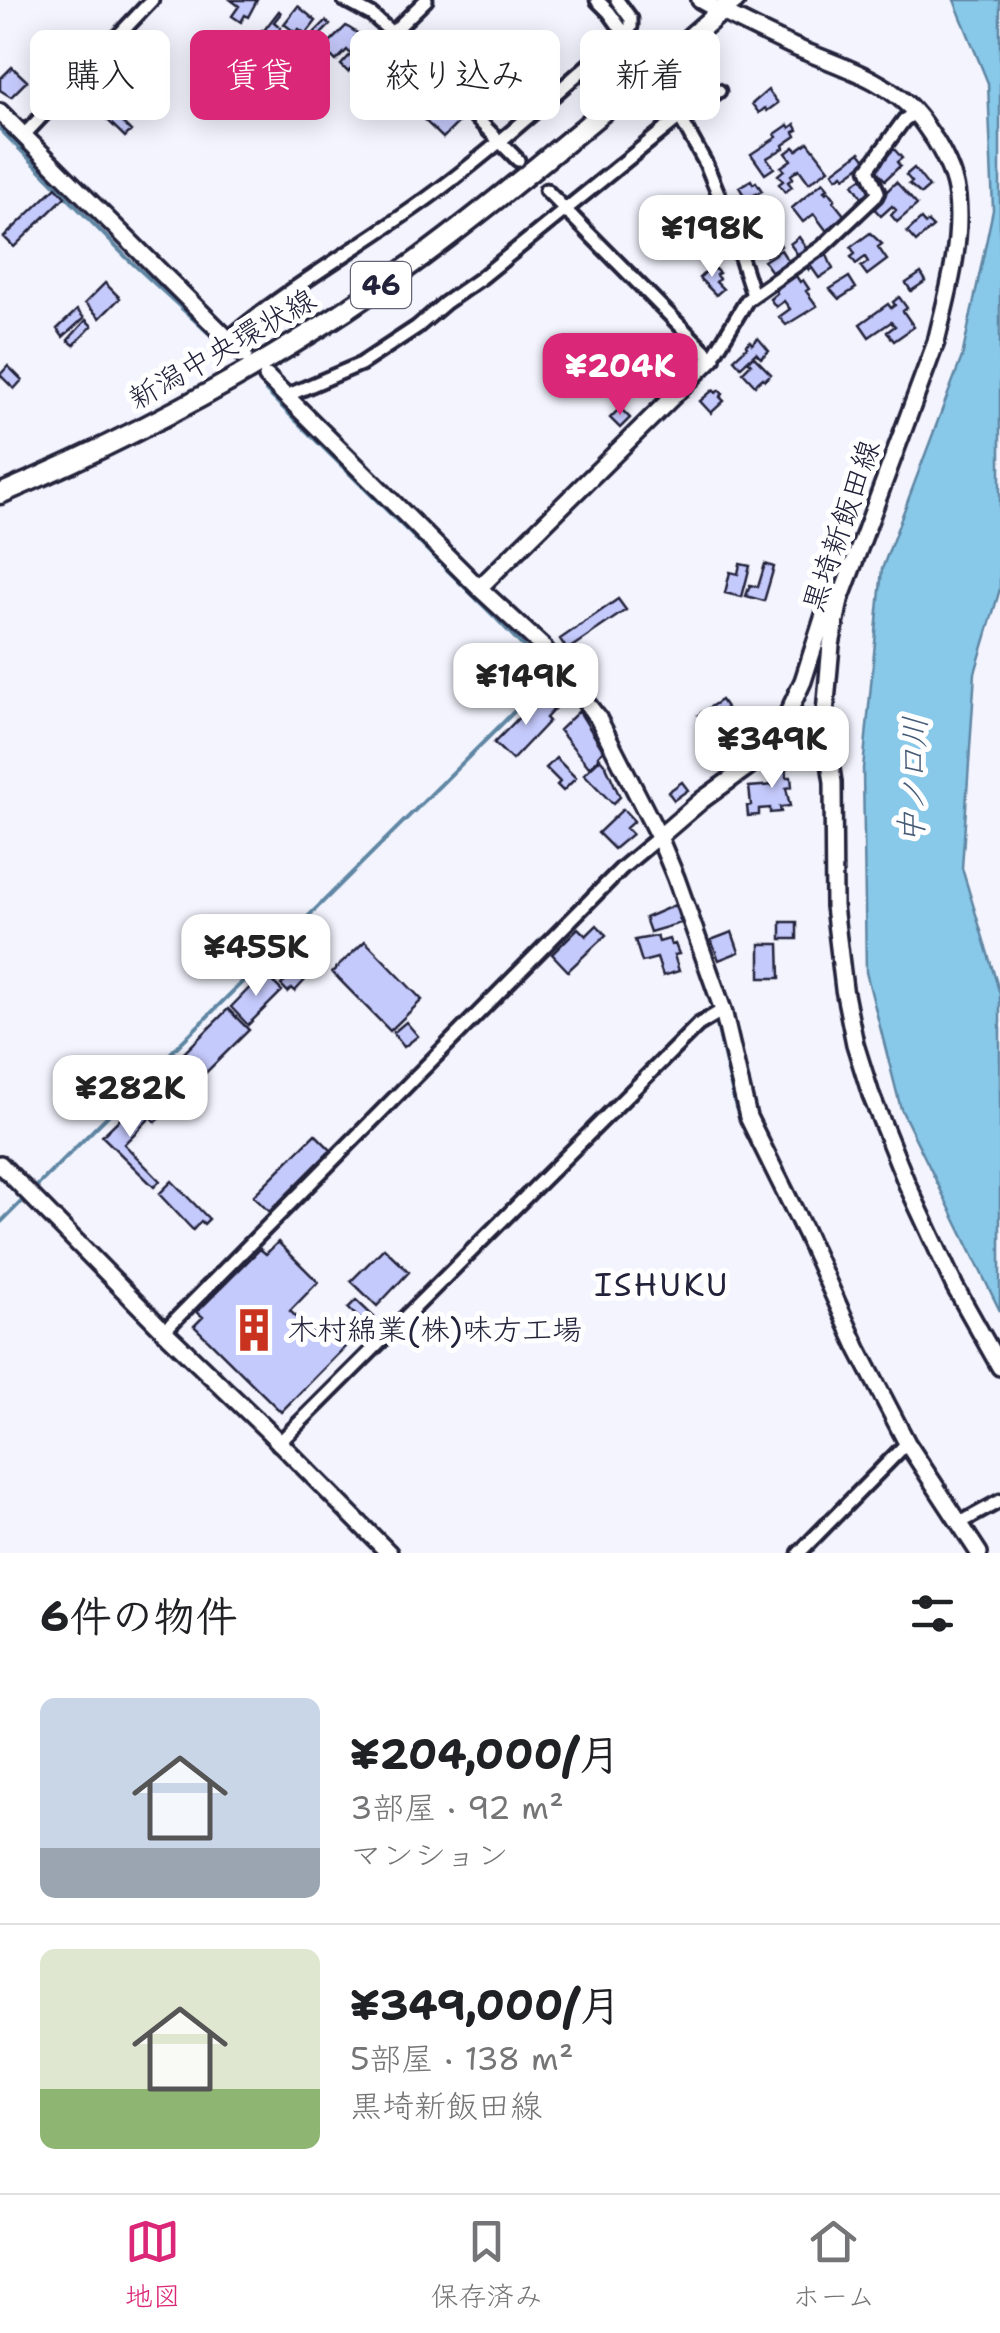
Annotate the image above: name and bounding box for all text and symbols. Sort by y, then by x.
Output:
chip: 購入 [30,30,170,120]
chip: 賃貸 [190,30,330,120]
chip: 絞り込み [350,30,560,120]
chip: 新着 [580,30,720,120]
pin: ¥198K [642,195,782,280]
text: ¥198K [661,206,763,249]
road number: 46 [351,262,411,308]
street label: 新潟中央環状線 [121,278,323,419]
pin: ¥204K [550,333,690,418]
text: ¥204K [565,344,675,387]
street label: 黒埼新飯田線 [792,434,889,618]
pin: ¥149K [456,643,596,728]
text: ¥149K [475,654,577,697]
pin: ¥349K [702,706,842,791]
water label: 中ノ口川 [889,715,936,845]
text: ¥349K [717,717,827,760]
pin: ¥455K [186,914,326,999]
text: ¥455K [203,925,309,968]
pin: ¥282K [60,1055,200,1140]
text: ¥282K [75,1066,185,1109]
district label: ISHUKU [594,1263,730,1306]
building icon: 木村綿業(株)味方工場 [230,1306,278,1354]
place label: 木村綿業(株)味方工場 [287,1309,582,1350]
icon: filters [905,1586,960,1641]
text: 6件の物件 [40,1588,237,1644]
text: ¥204,000/月 [350,1726,621,1782]
icon: home [120,1738,240,1858]
text: 3部屋 · 92 m² [350,1786,564,1829]
text: マンション [350,1833,509,1876]
text: ¥349,000/月 [350,1977,621,2033]
icon: home [120,1989,240,2109]
text: 5部屋 · 138 m² [350,2037,573,2080]
text: 黒埼新飯田線 [350,2084,542,2127]
tab: 地図 [125,2214,181,2315]
tab: 保存済み [431,2214,543,2315]
tab: ホーム [792,2214,875,2315]

